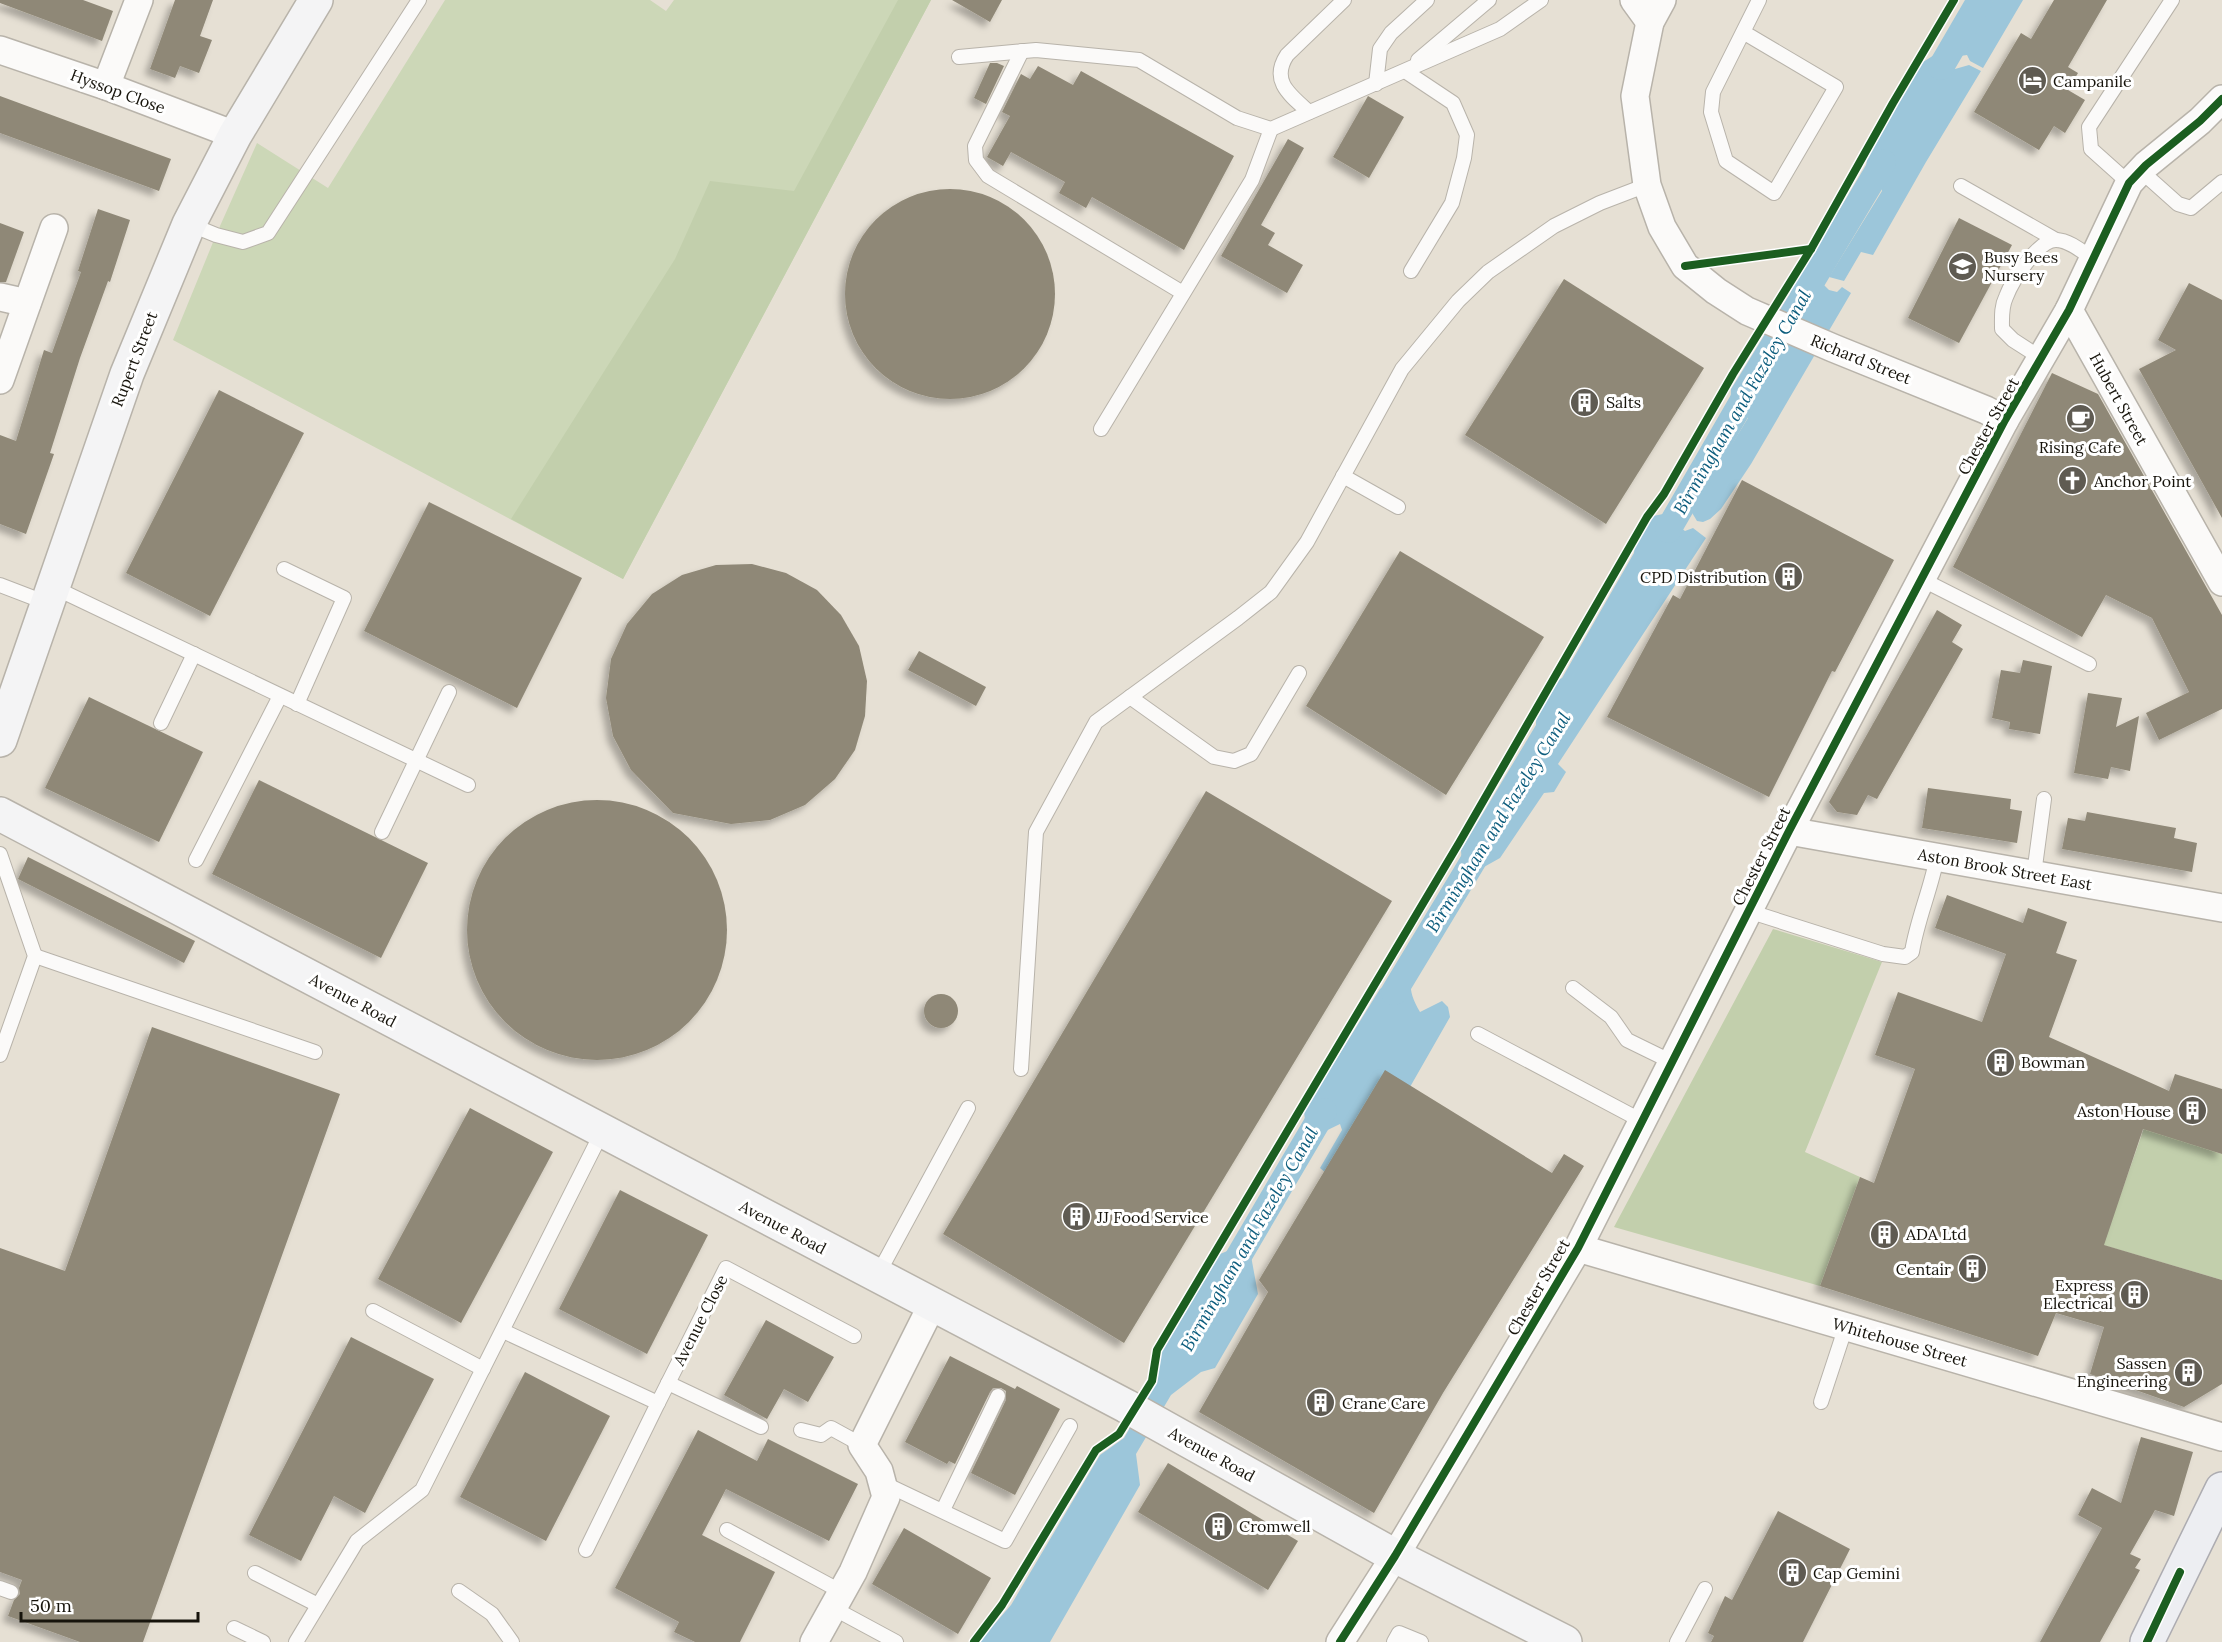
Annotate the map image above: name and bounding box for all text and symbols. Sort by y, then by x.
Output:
street label: Hyssop Close [68,65,169,118]
hotel icon: Campanile [2016,65,2048,97]
place label: Campanile [2053,71,2132,91]
place label: Busy Bees Nursery [1984,247,2058,285]
school or university icon: Busy Bees Nursery [1947,250,1979,282]
water label: Birmingham and Fazeley Canal [1668,286,1816,518]
street label: Rupert Street [107,308,162,410]
street label: Richard Street [1808,330,1915,389]
street label: Hubert Street [2085,349,2153,449]
street label: Chester Street [1953,373,2023,478]
building icon: Salts [1569,386,1601,418]
place label: Salts [1606,392,1641,412]
cafe icon: Rising Cafe [2064,403,2096,435]
place label: Rising Cafe [2039,437,2122,457]
church icon: Anchor Point [2057,465,2089,497]
place label: Anchor Point [2093,471,2192,491]
building icon: CPD Distribution [1772,561,1804,593]
place label: CPD Distribution [1640,567,1767,587]
water label: Birmingham and Fazeley Canal [1421,708,1575,936]
street label: Chester Street [1728,803,1795,909]
street label: Aston Brook Street East [1915,844,2094,894]
street label: Avenue Road [305,968,400,1031]
building icon: Bowman [1984,1046,2016,1078]
place label: Bowman [2021,1052,2086,1072]
building icon: Aston House [2176,1095,2208,1127]
place label: Aston House [2076,1101,2171,1121]
water label: Birmingham and Fazeley Canal [1175,1123,1323,1355]
street label: Avenue Road [735,1195,830,1258]
building icon: JJ Food Service [1060,1201,1092,1233]
place label: JJ Food Service [1096,1207,1209,1227]
building icon: ADA Ltd [1869,1218,1901,1250]
place label: ADA Ltd [1905,1224,1967,1244]
street label: Chester Street [1502,1234,1574,1339]
building icon: Centair [1956,1253,1988,1285]
place label: Centair [1896,1259,1951,1279]
street label: Avenue Close [668,1271,732,1370]
place label: Express Electrical [2043,1275,2113,1313]
building icon: Express Electrical [2118,1278,2150,1310]
street label: Whitehouse Street [1830,1313,1971,1371]
place label: Sassen Engineering [2077,1353,2168,1391]
building icon: Sassen Engineering [2172,1356,2204,1388]
building icon: Crane Care [1305,1387,1337,1419]
place label: Crane Care [1342,1393,1426,1413]
street label: Avenue Road [1164,1422,1259,1486]
building icon: Cromwell [1202,1510,1234,1542]
place label: Cromwell [1239,1516,1311,1536]
building icon: Cap Gemini [1776,1557,1808,1589]
place label: Cap Gemini [1813,1563,1900,1583]
scale bar [21,1585,198,1623]
text: 50 m [30,1594,72,1617]

